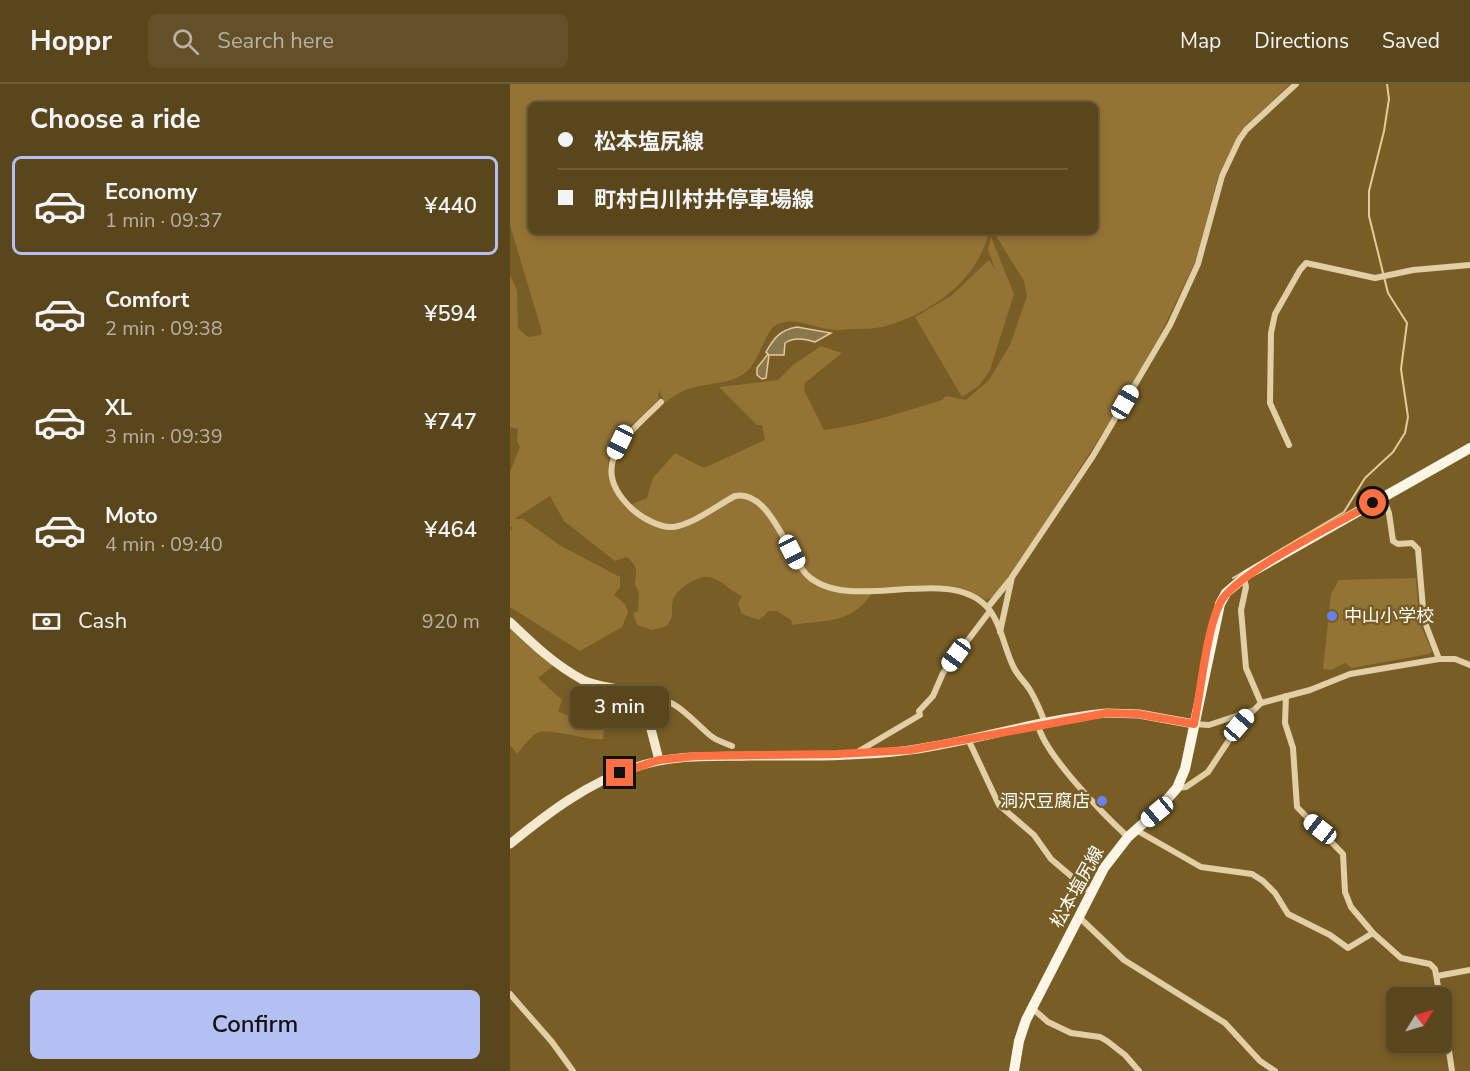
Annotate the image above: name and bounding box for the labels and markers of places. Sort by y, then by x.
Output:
place label: 中山小学校 [1344,604,1434,628]
marker: 中山小学校 [1325,609,1339,623]
place label: 洞沢豆腐店 [1000,789,1090,813]
marker: 洞沢豆腐店 [1095,794,1109,808]

